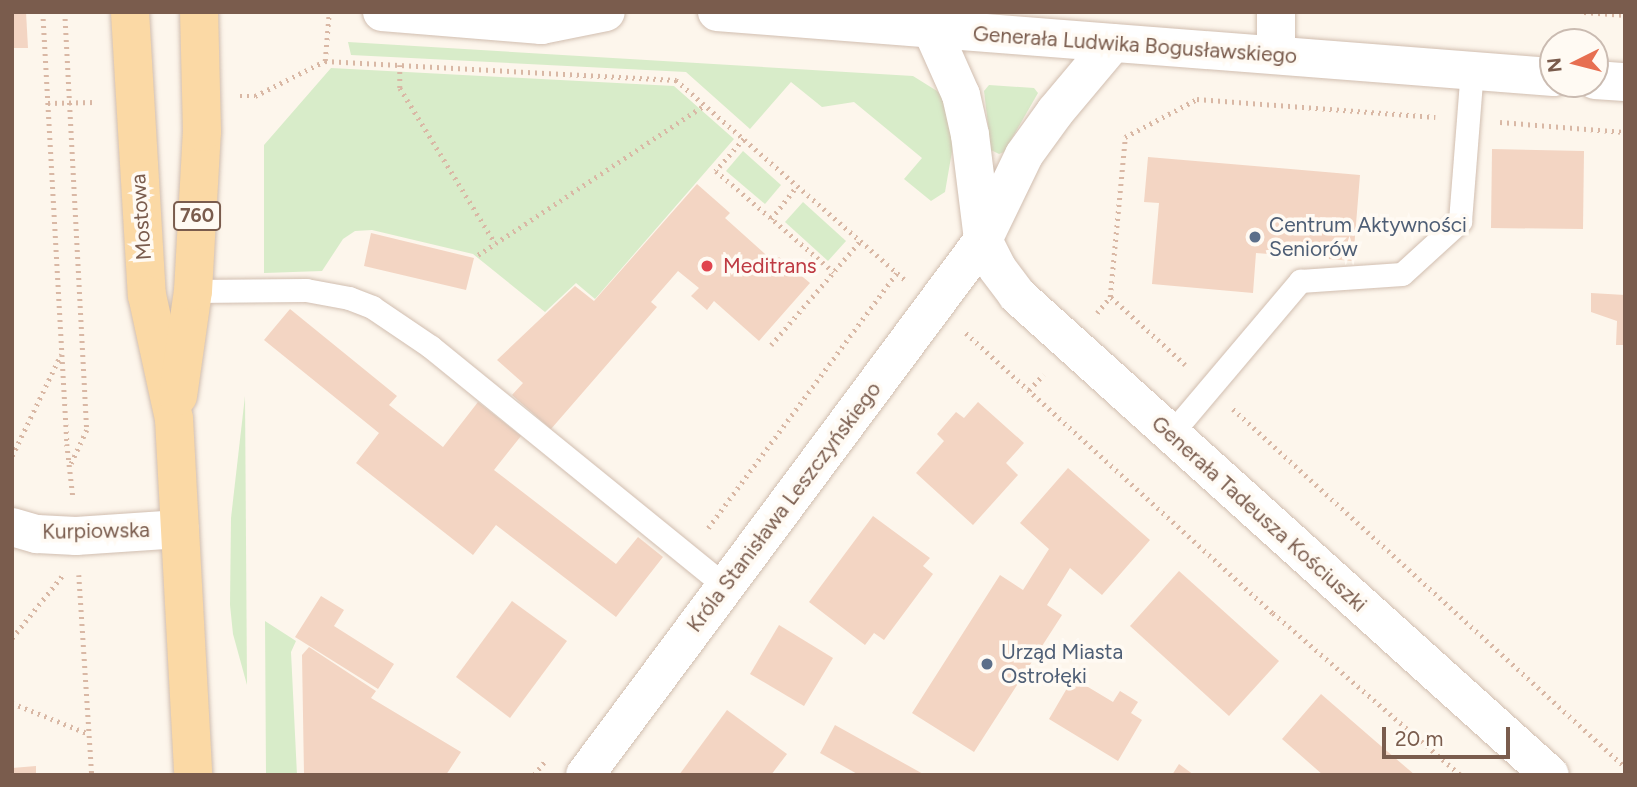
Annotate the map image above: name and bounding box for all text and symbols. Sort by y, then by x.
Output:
street label: Generała Ludwika Bogusławskiego [972,21,1298,69]
north arrow [1539,28,1609,98]
text: N [1542,57,1567,74]
street label: Mostowa [125,173,157,261]
road number: 760 [172,200,222,232]
place label: Centrum Aktywności Seniorów [1269,212,1467,262]
marker: Centrum Aktywności Seniorów [1247,229,1263,245]
place label: Meditrans [723,253,817,279]
marker: Meditrans [697,256,717,276]
street label: Króla Stanisława Leszczyńskiego [682,377,886,637]
street label: Generała Tadeusza Kościuszki [1146,411,1372,617]
street label: Kurpiowska [42,517,150,545]
place label: Urząd Miasta Ostrołęki [1001,639,1123,689]
marker: Urząd Miasta Ostrołęki [979,656,995,672]
scale bar [1385,714,1513,758]
text: 20 m [1395,726,1443,751]

